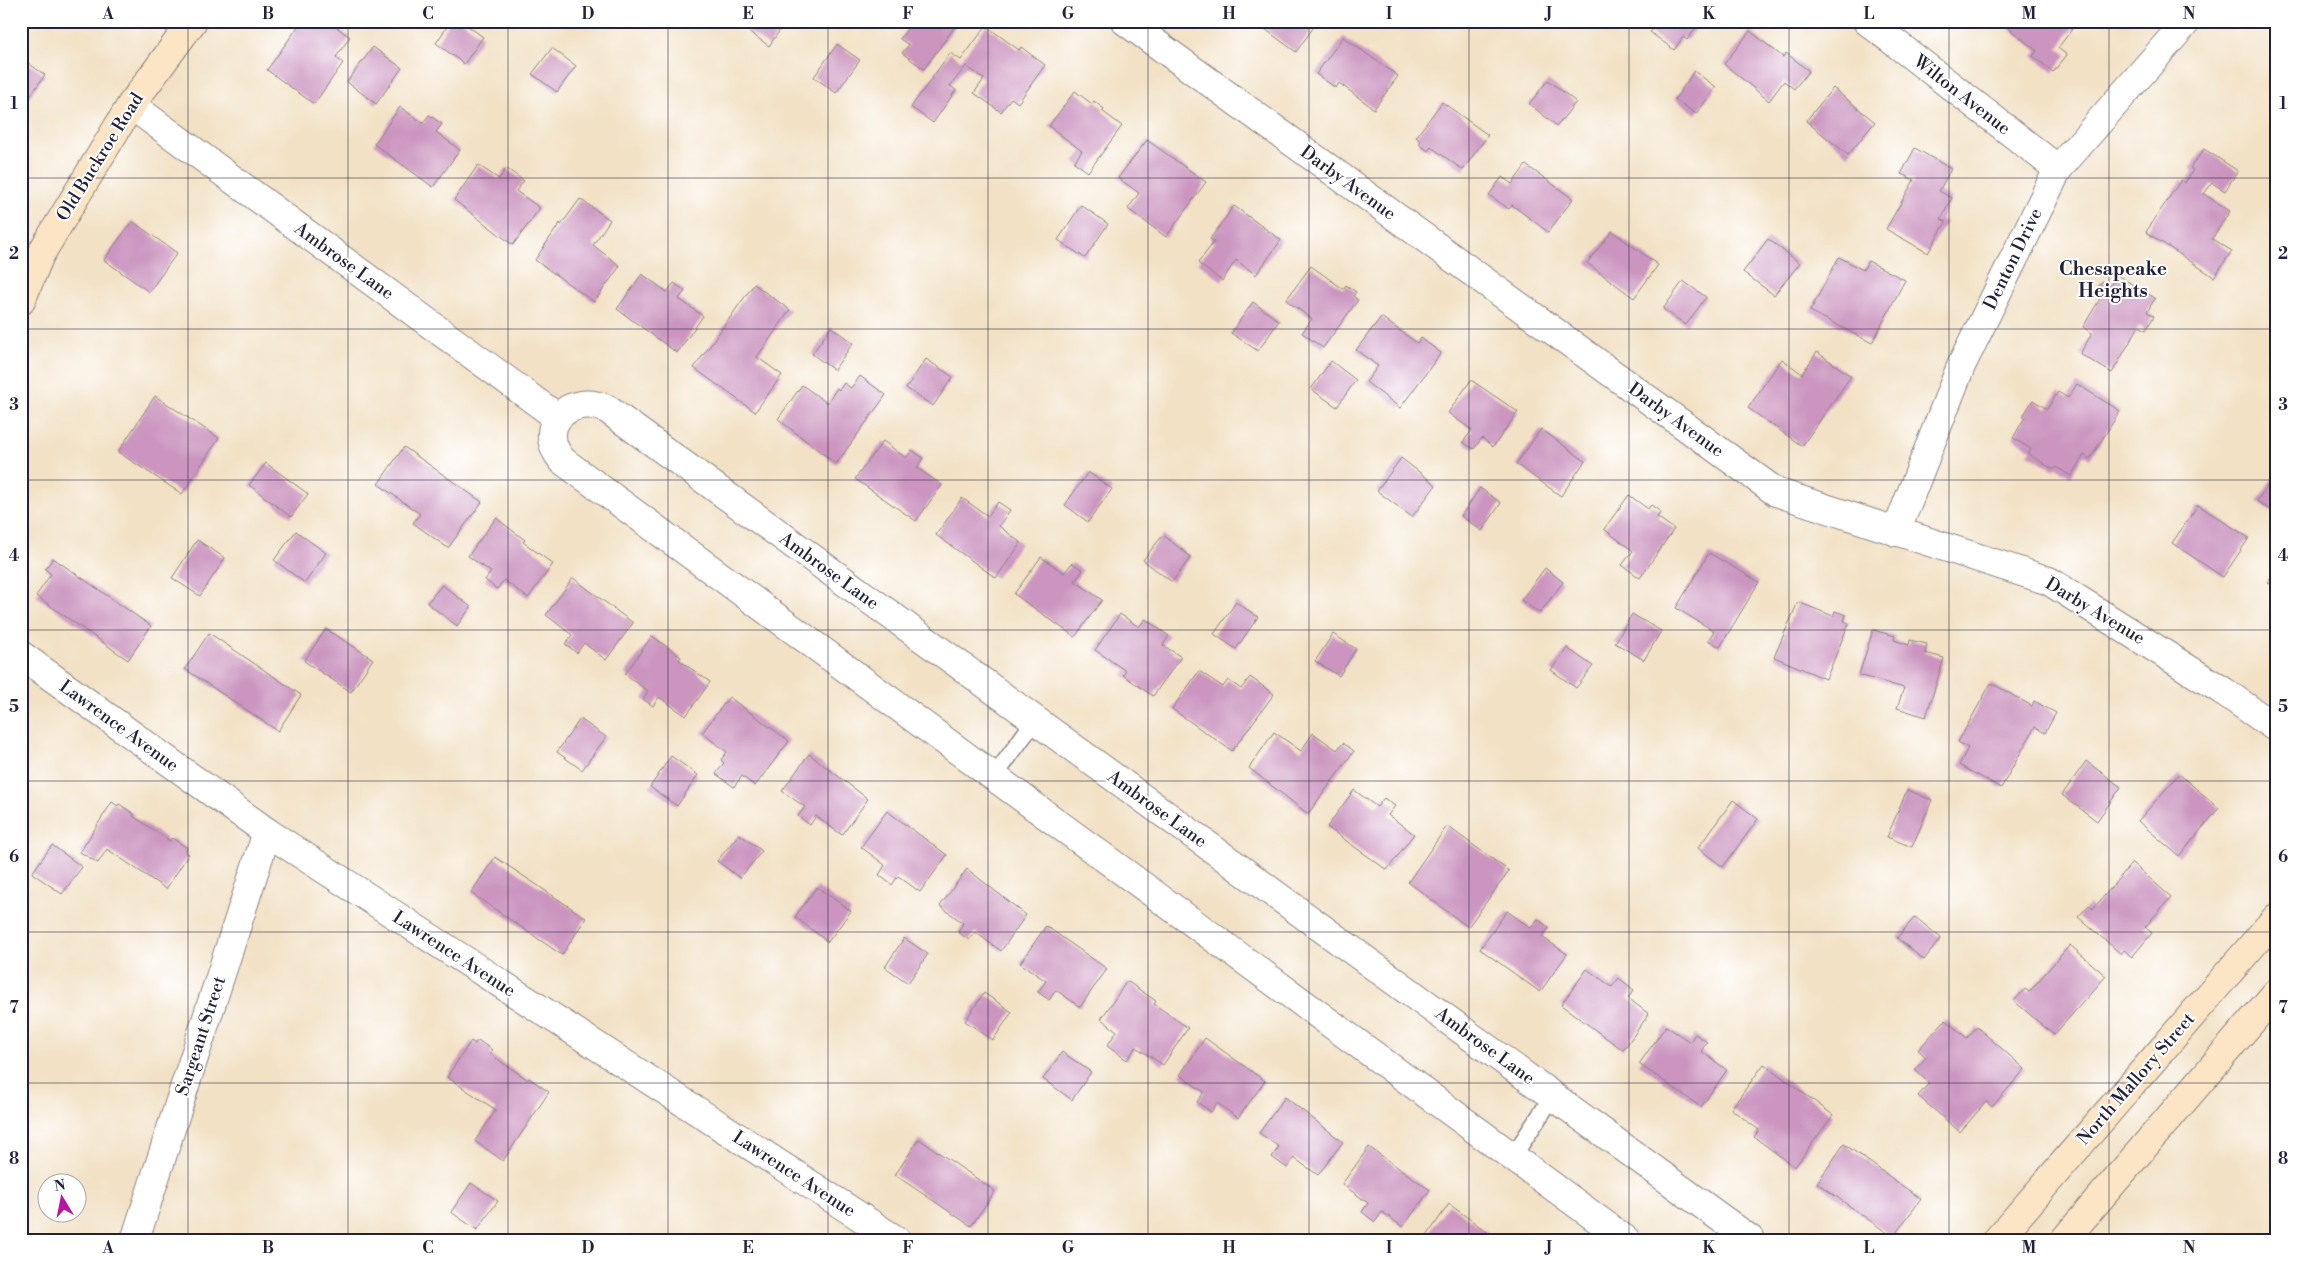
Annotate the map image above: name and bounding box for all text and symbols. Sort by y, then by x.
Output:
text: A [101,4,114,24]
text: B [262,4,274,24]
text: C [422,4,434,24]
text: D [582,4,595,24]
text: E [742,4,754,24]
text: F [902,4,914,24]
text: G [1062,4,1075,24]
text: H [1222,4,1236,24]
text: I [1386,4,1392,24]
text: J [1544,4,1552,24]
text: K [1703,4,1717,24]
text: L [1864,4,1875,24]
text: M [2022,4,2037,24]
text: N [2183,4,2196,24]
street label: Wilton Avenue [1908,49,2015,140]
street label: Old Buckroe Road [51,88,149,225]
text: 1 [10,94,18,114]
text: 1 [2279,94,2287,114]
street label: Darby Avenue [1296,141,1400,225]
street label: Denton Drive [1978,204,2048,314]
street label: Ambrose Lane [289,217,398,305]
text: 2 [9,244,19,264]
text: 2 [2278,244,2288,264]
district label: Chesapeake Heights [2059,257,2167,303]
street label: Darby Avenue [1624,378,1728,462]
text: 3 [9,395,19,415]
text: 3 [2278,395,2288,415]
street label: Ambrose Lane [774,527,883,615]
text: 4 [9,546,20,566]
text: 4 [2278,546,2289,566]
street label: Darby Avenue [2041,572,2149,650]
street label: Lawrence Avenue [55,675,183,777]
text: 5 [9,697,19,717]
text: 5 [2278,697,2288,717]
street label: Ambrose Lane [1102,765,1211,853]
text: 6 [9,847,19,867]
text: 6 [2278,847,2288,867]
street label: Lawrence Avenue [388,906,520,1002]
street label: Sargeant Street [171,973,231,1099]
text: 7 [9,998,19,1018]
text: 7 [2278,998,2288,1018]
street label: Ambrose Lane [1430,1002,1539,1090]
street label: North Mallory Street [2072,1008,2200,1150]
street label: Lawrence Avenue [728,1126,860,1222]
text: 8 [9,1149,19,1169]
text: 8 [2278,1149,2288,1169]
north arrow [38,1174,88,1224]
text: N [53,1176,67,1196]
text: A [101,1238,114,1258]
text: B [262,1238,274,1258]
text: C [422,1238,434,1258]
text: D [582,1238,595,1258]
text: E [742,1238,754,1258]
text: F [902,1238,914,1258]
text: G [1062,1238,1075,1258]
text: H [1222,1238,1236,1258]
text: I [1386,1238,1392,1258]
text: J [1544,1238,1552,1258]
text: K [1703,1238,1717,1258]
text: L [1864,1238,1875,1258]
text: M [2022,1238,2037,1258]
text: N [2183,1238,2196,1258]

